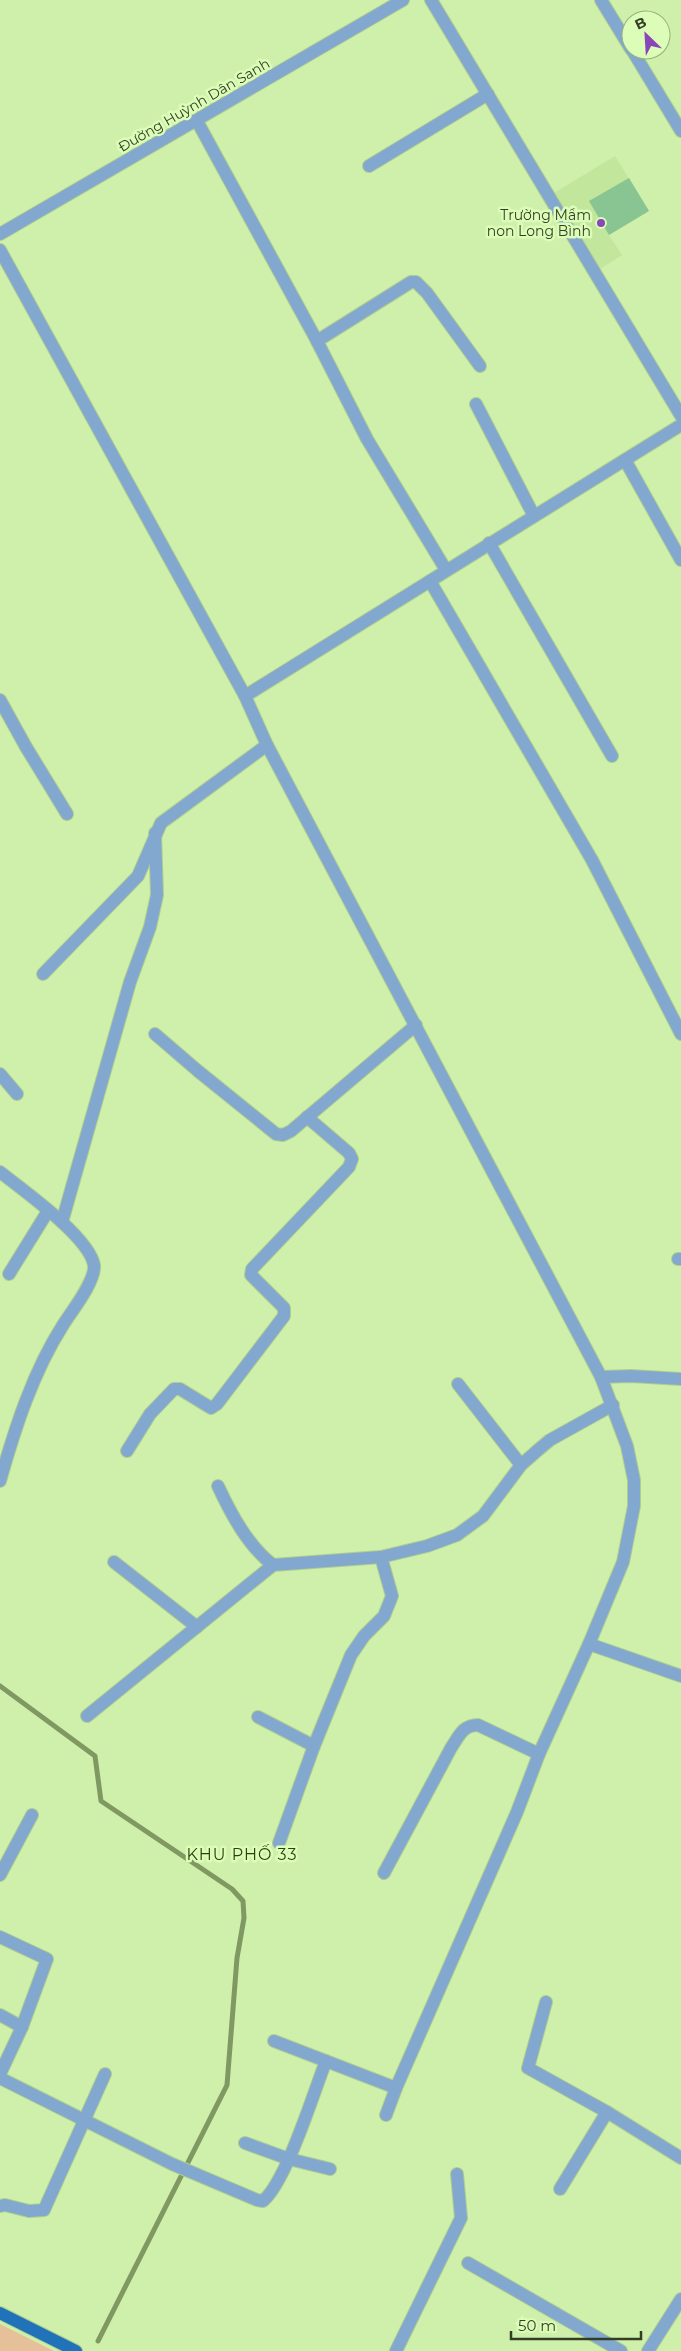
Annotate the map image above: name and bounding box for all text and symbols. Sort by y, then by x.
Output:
north arrow [621,10,671,60]
text: B [632,13,649,34]
street label: Đường Huỳnh Dân Sanh [115,54,273,156]
place label: Trường Mầm non Long Bình [487,206,591,240]
marker: Trường Mầm non Long Bình [595,217,607,229]
district label: KHU PHỐ 33 [186,1844,298,1864]
scale bar [511,2308,641,2340]
text: 50 m [518,2316,556,2335]

